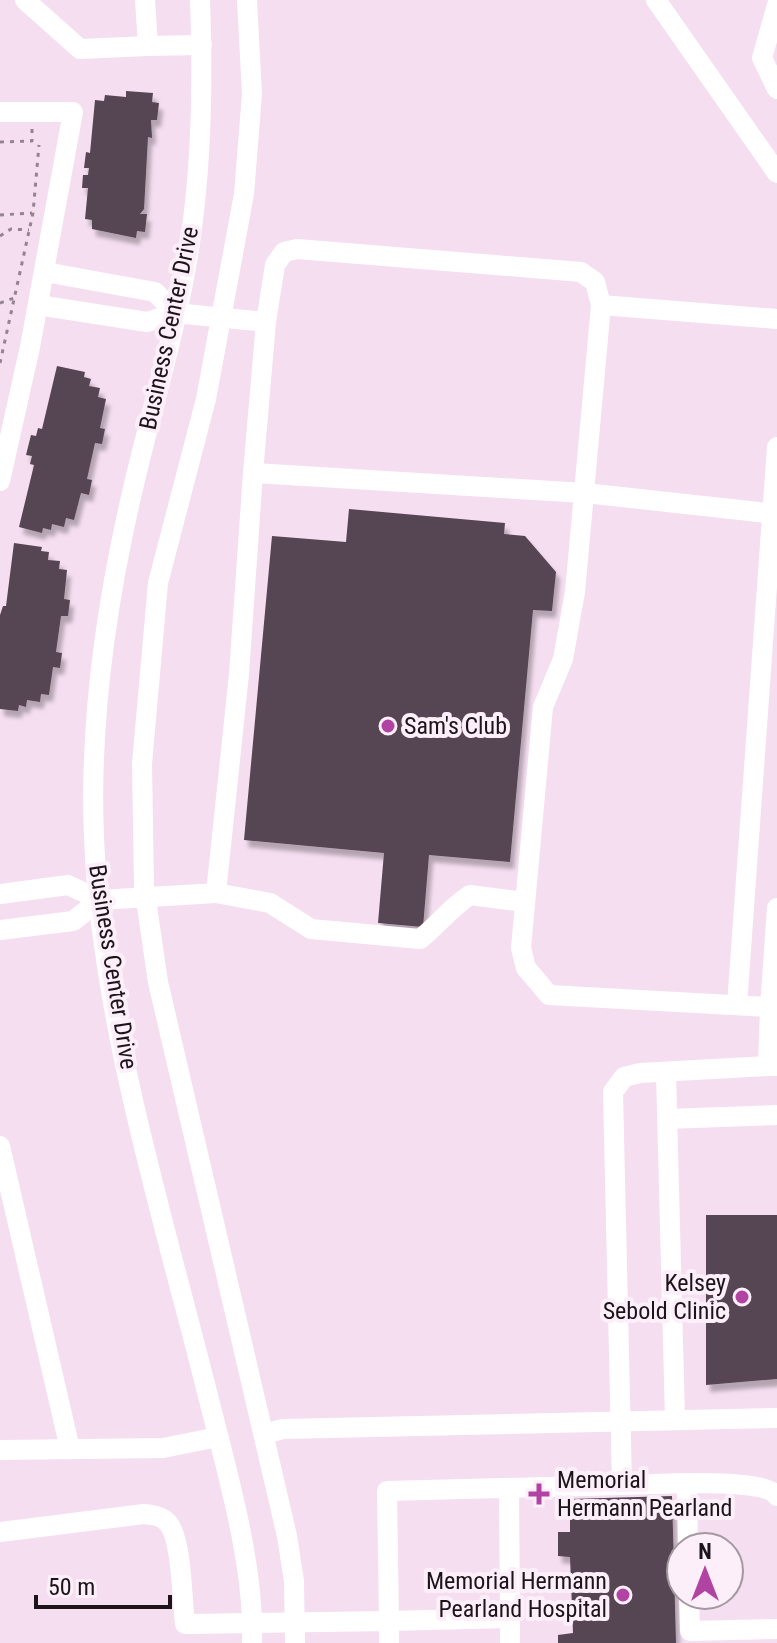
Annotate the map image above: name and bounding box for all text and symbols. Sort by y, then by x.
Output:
street label: Business Center Drive [134,224,204,432]
place label: Sam's Club [404,712,507,740]
marker: Sam's Club [379,717,397,735]
street label: Business Center Drive [83,863,143,1071]
place label: Kelsey Sebold Clinic [603,1269,726,1325]
marker: Kelsey Sebold Clinic [733,1288,751,1306]
place label: Memorial Hermann Pearland [557,1466,733,1522]
marker: Memorial Hermann Pearland [528,1483,550,1505]
north arrow [665,1531,745,1611]
text: N [698,1539,712,1564]
scale bar [36,1559,170,1609]
place label: Memorial Hermann Pearland Hospital [426,1567,607,1623]
text: 50 m [48,1573,95,1601]
marker: Memorial Hermann Pearland Hospital [614,1586,632,1604]

